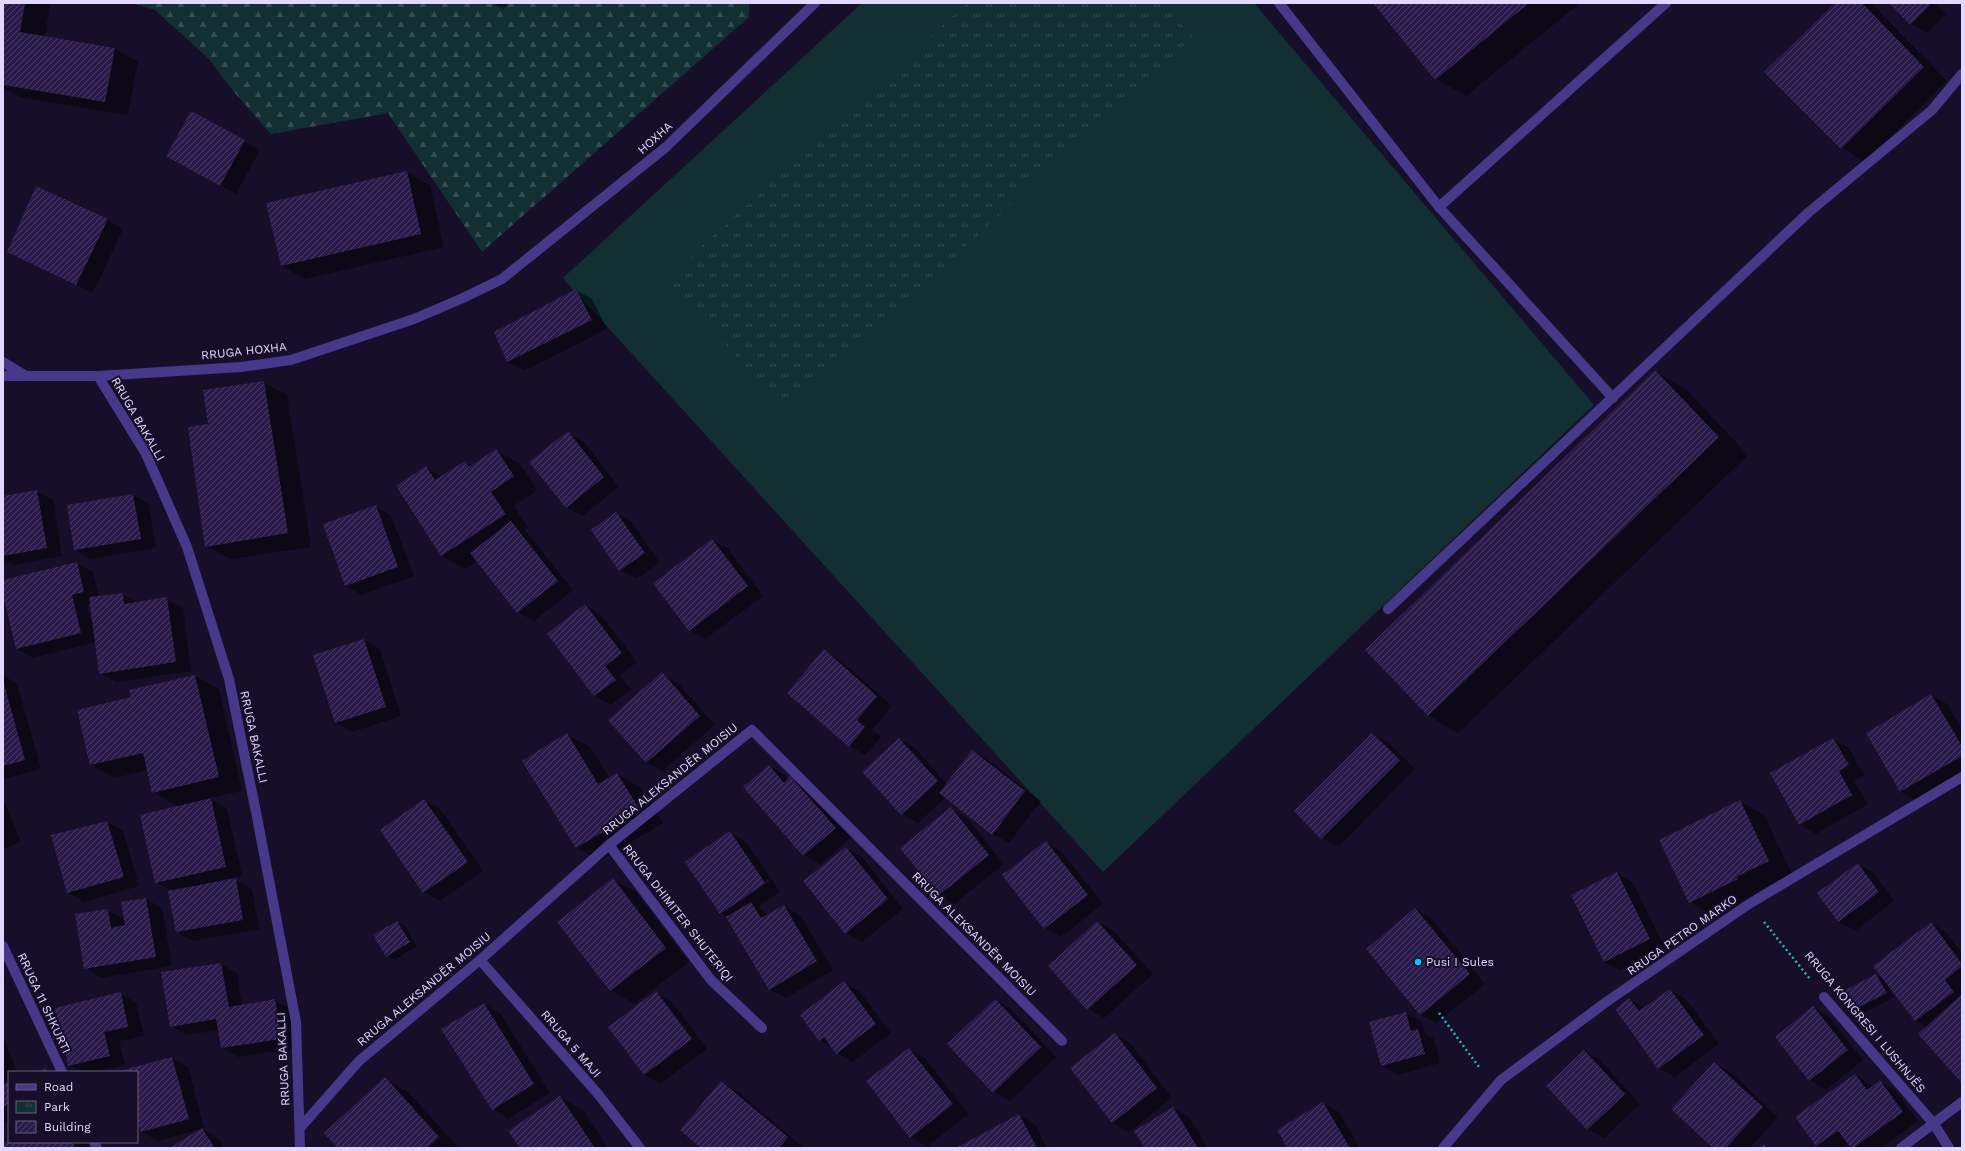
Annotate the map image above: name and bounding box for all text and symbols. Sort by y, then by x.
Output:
street label: HOXHA [635,119,675,157]
street label: RRUGA HOXHA [200,340,288,362]
street label: RRUGA BAKALLI [108,375,168,463]
street label: RRUGA BAKALLI [237,690,271,784]
street label: RRUGA ALEKSANDËR MOISIU [600,720,740,838]
street label: RRUGA DHIMITER SHUTERIQI [620,842,736,984]
street label: RRUGA ALEKSANDËR MOISIU [909,869,1039,999]
street label: RRUGA PETRO MARKO [1625,892,1739,978]
street label: RRUGA ALEKSANDËR MOISIU [354,929,494,1049]
street label: RRUGA KONGRESI I LUSHNJËS [1802,948,1928,1096]
street label: RRUGA 11 SHKURTI [15,951,73,1055]
place label: Pusi I Sules [1426,955,1494,969]
marker: Pusi I Sules [1413,957,1423,967]
street label: RRUGA 5 MAJI [538,1008,604,1080]
street label: RRUGA BAKALLI [274,1012,292,1106]
legend [8,1071,138,1143]
text: Road [44,1080,73,1094]
text: Park [44,1100,70,1114]
text: Building [44,1120,91,1134]

